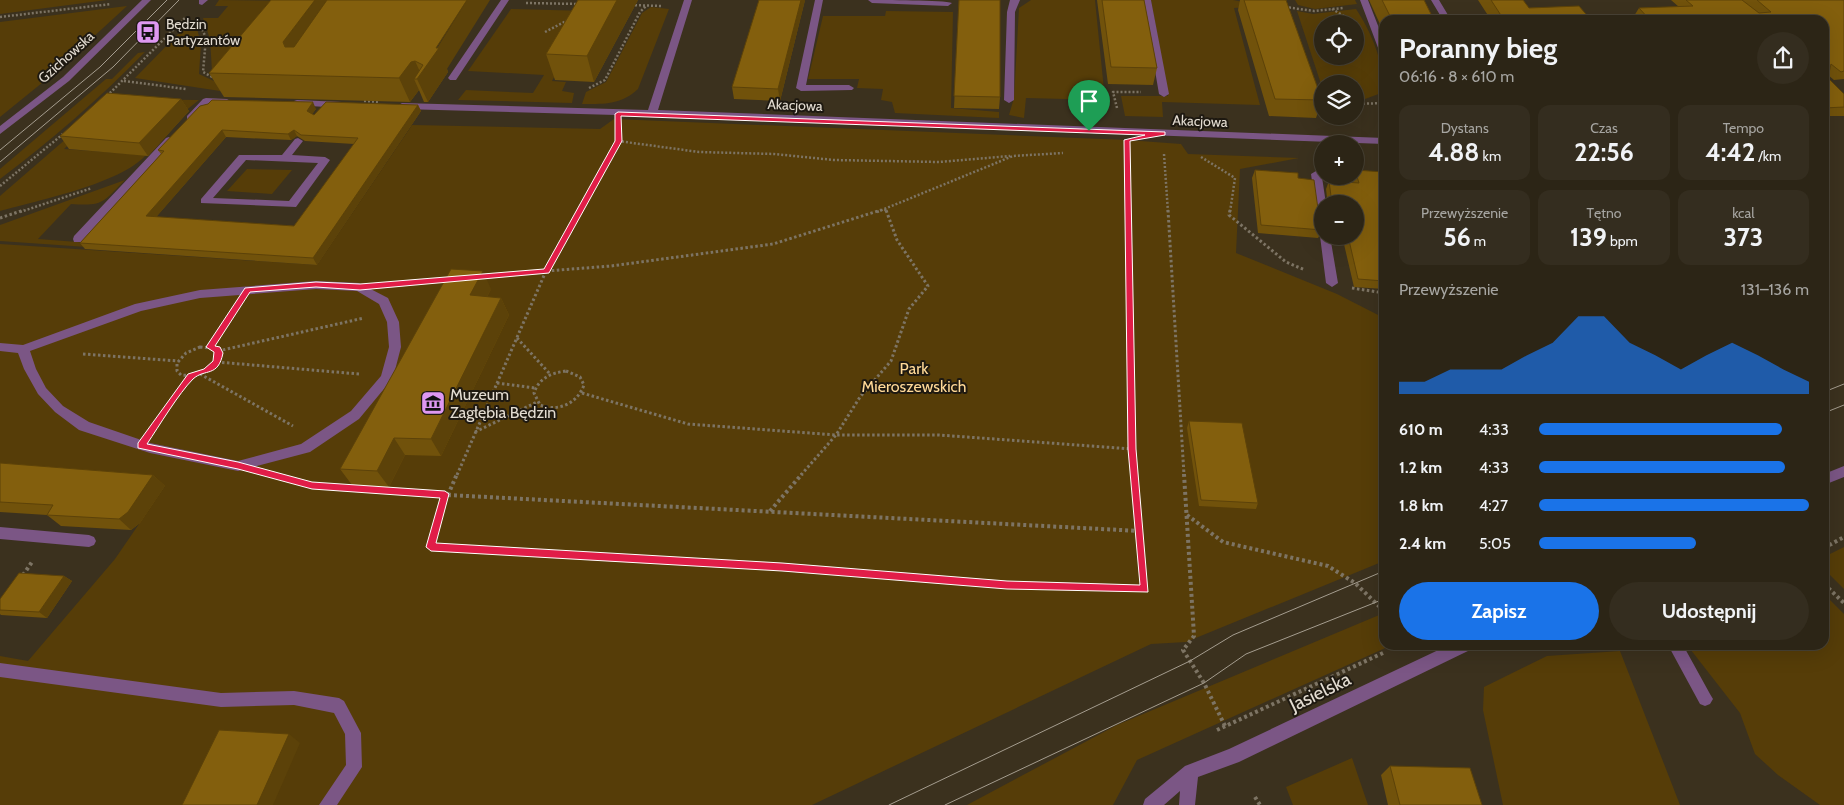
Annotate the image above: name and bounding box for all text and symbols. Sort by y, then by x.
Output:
place label: Będzin Partyzantów [166,15,240,49]
map controls [1314,15,1364,245]
button: locate [1314,15,1364,65]
bus stop icon: Będzin Partyzantów [135,19,161,45]
street label: Gzichowska [34,27,98,87]
text: Poranny bieg [1399,31,1557,65]
button: share [1757,32,1809,84]
text: 06:16 · 8 × 610 m [1399,67,1514,86]
button: layers [1314,75,1364,125]
pin [1068,80,1110,131]
icon: arrive [1075,87,1103,115]
street label: Akacjowa [767,95,823,115]
street label: Akacjowa [1172,111,1228,131]
text: Dystans [1441,119,1489,137]
text: Czas [1590,119,1618,137]
text: Tempo [1723,119,1764,137]
button: + [1314,135,1364,185]
text: 4.88 [1428,137,1479,167]
text: 22:56 [1574,137,1634,167]
text: 4:42 [1705,137,1755,167]
text: km [1479,147,1501,165]
text: /km [1755,147,1781,165]
button: − [1314,195,1364,245]
text: Przewyższenie [1421,204,1508,222]
text: Tętno [1587,204,1621,222]
text: kcal [1732,204,1755,222]
text: 56 [1443,222,1471,252]
text: 139 [1570,222,1607,252]
text: 373 [1723,222,1763,252]
text: m [1471,232,1486,250]
text: bpm [1607,232,1638,250]
text: Przewyższenie [1399,280,1499,299]
text: 131–136 m [1741,280,1809,299]
park label: Park Mieroszewskich [862,359,966,396]
place label: Muzeum Zagłębia Będzin [450,385,556,422]
museum icon: Muzeum Zagłębia Będzin [420,390,446,416]
text: 610 m [1399,420,1443,439]
text: 4:33 [1479,420,1509,439]
text: 1.2 km [1399,458,1442,477]
text: 4:33 [1479,458,1509,477]
text: 1.8 km [1399,496,1443,515]
text: 4:27 [1479,496,1508,515]
text: 2.4 km [1399,534,1446,553]
text: 5:05 [1479,534,1511,553]
button: Zapisz [1399,582,1599,640]
button: Udostępnij [1609,582,1809,640]
street label: Jasielska [1285,667,1354,717]

